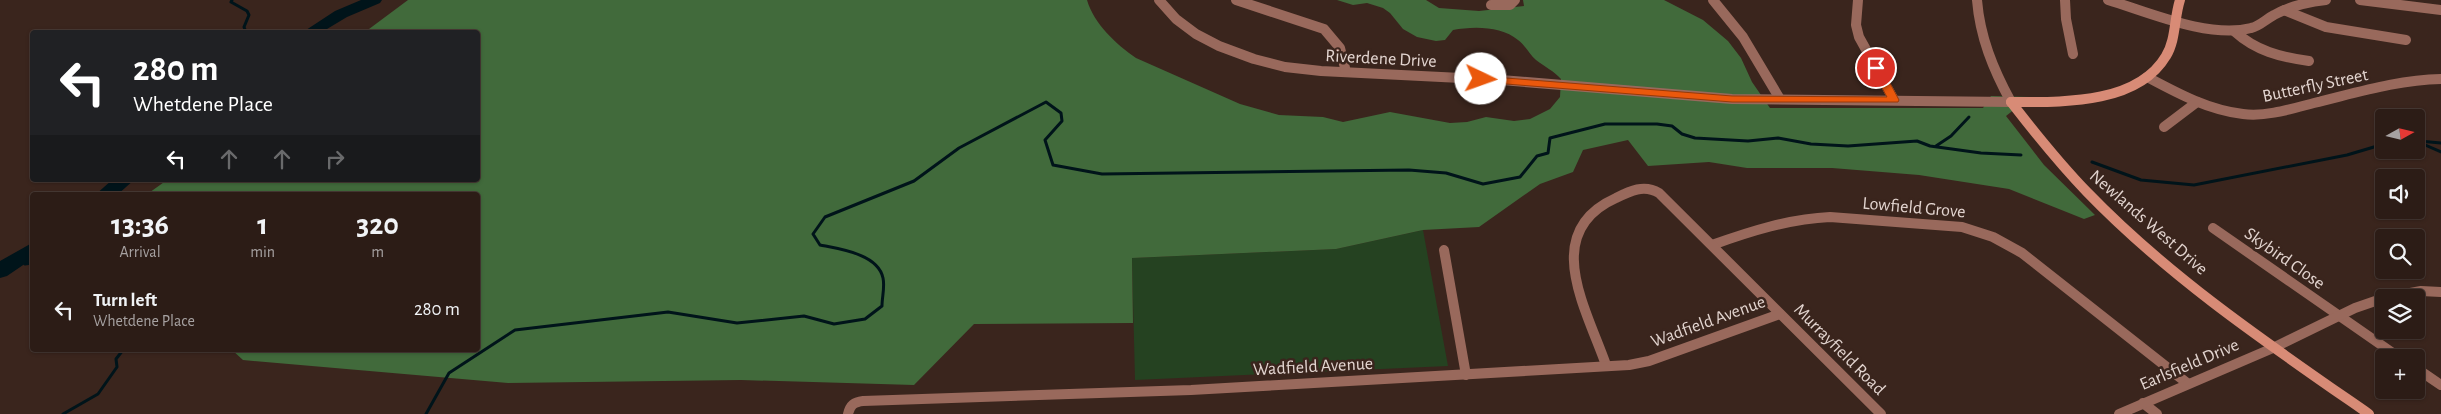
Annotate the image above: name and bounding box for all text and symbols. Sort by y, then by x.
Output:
street label: Riverdene Drive [1325,47,1437,71]
pin [1855,47,1897,89]
icon: left [50,50,115,115]
text: 280 m [133,52,219,87]
position arrow [1454,52,1506,104]
icon: arrive [1862,54,1890,82]
street label: Butterfly Street [2261,66,2370,106]
text: Whetdene Place [133,93,273,115]
north arrow [2375,109,2425,159]
map controls [2375,109,2425,399]
icon: left [162,145,190,173]
icon: ahead [215,145,243,173]
icon: ahead [268,145,296,173]
icon: right [321,145,349,173]
street label: Newlands West Drive [2086,167,2211,279]
button: sound [2375,169,2425,219]
street label: Lowfield Grove [1862,195,1966,221]
text: 13:36 [111,210,169,240]
text: 1 [257,210,268,240]
text: 320 [356,210,399,240]
street label: Skybird Close [2241,225,2328,293]
button: search [2375,229,2425,279]
text: Arrival [120,244,161,260]
text: min [250,244,275,260]
text: m [371,244,384,260]
button: layers [2375,289,2425,339]
text: Turn left [93,291,157,310]
street label: Wadfield Avenue [1649,293,1768,351]
icon: left [50,296,78,324]
text: 280 m [414,300,460,319]
street label: Murrayfield Road [1790,301,1888,399]
text: Whetdene Place [93,313,195,329]
street label: Earlsfield Drive [2137,336,2242,394]
button: + [2375,349,2425,399]
street label: Wadfield Avenue [1253,355,1374,379]

